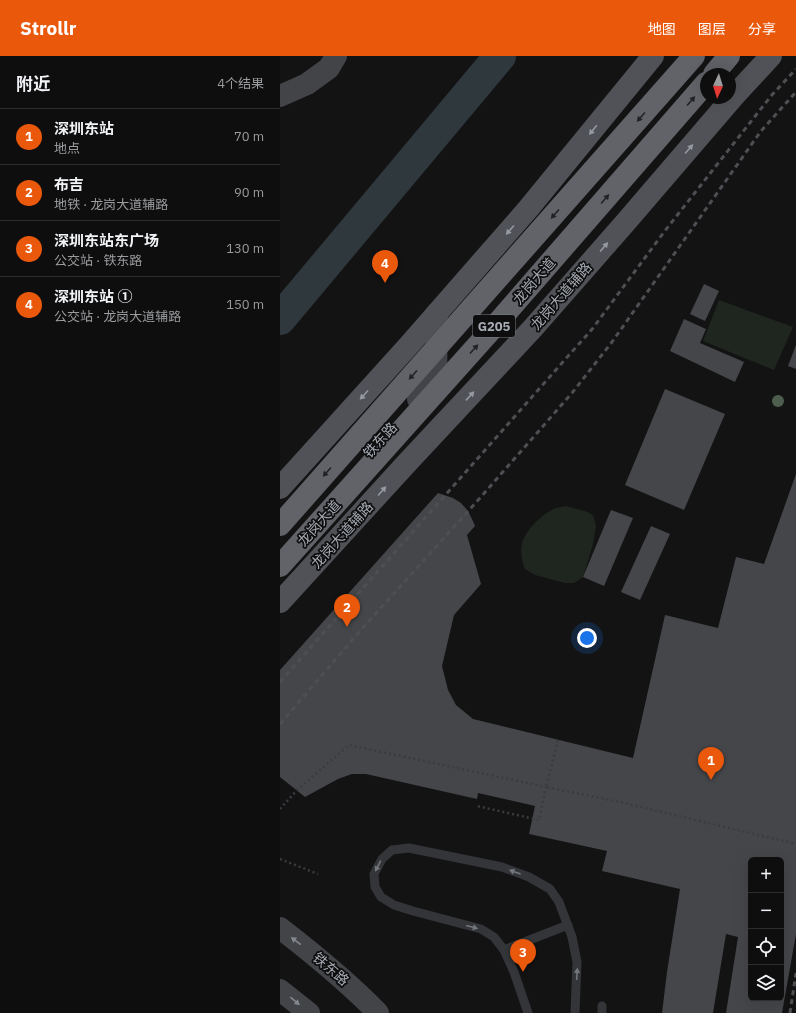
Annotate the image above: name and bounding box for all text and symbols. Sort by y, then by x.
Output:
text: Strollr [20,16,76,40]
text: 地图 [648,20,676,38]
text: 图层 [698,20,726,38]
text: 分享 [748,20,776,38]
north arrow [700,68,736,104]
text: 附近 [16,73,50,95]
text: 4个结果 [217,75,264,92]
one-way arrow [686,95,695,106]
one-way arrow [636,112,645,122]
text: 深圳东站 [54,119,114,138]
one-way arrow [589,124,597,135]
text: 1 [25,128,33,145]
text: 70 m [234,128,264,145]
text: 地点 [54,140,80,157]
one-way arrow [685,144,694,154]
text: 布吉 [54,175,84,194]
text: 2 [25,184,33,201]
text: 90 m [234,184,264,201]
one-way arrow [601,194,610,204]
text: 地铁 · 龙岗大道辅路 [54,196,168,213]
one-way arrow [550,209,559,220]
one-way arrow [506,225,515,234]
text: 深圳东站东广场 [54,231,159,250]
text: 3 [25,240,33,257]
text: 130 m [226,240,264,257]
one-way arrow [600,242,609,253]
pin: 4 [372,250,398,283]
text: 公交站 · 铁东路 [54,252,142,269]
street label: 龙岗大道 [509,254,559,308]
street label: 龙岗大道辅路 [527,258,595,334]
text: 深圳东站 ① [54,287,133,306]
text: 4 [25,296,33,313]
text: 150 m [226,296,264,313]
text: 公交站 · 龙岗大道辅路 [54,308,181,325]
road number: G205 [473,315,515,337]
one-way arrow [469,344,478,354]
one-way arrow [408,370,418,380]
one-way arrow [360,390,369,399]
one-way arrow [465,391,474,400]
street label: 铁东路 [359,418,401,462]
one-way arrow [322,467,331,477]
one-way arrow [377,486,386,496]
street label: 龙岗大道 [294,496,344,550]
street label: 龙岗大道辅路 [307,498,377,572]
pin: 2 [334,594,360,627]
your location [577,628,597,648]
pin: 1 [698,747,724,780]
map controls [748,857,784,1001]
button: + [748,857,784,893]
one-way arrow [375,860,381,872]
one-way arrow [508,868,520,874]
button: − [748,893,784,929]
one-way arrow [467,924,479,930]
button: locate [748,929,784,965]
one-way arrow [291,937,302,945]
pin: 3 [510,939,536,972]
street label: 铁东路 [309,948,353,990]
button: layers [748,965,784,1001]
one-way arrow [573,968,580,980]
one-way arrow [289,997,300,1006]

